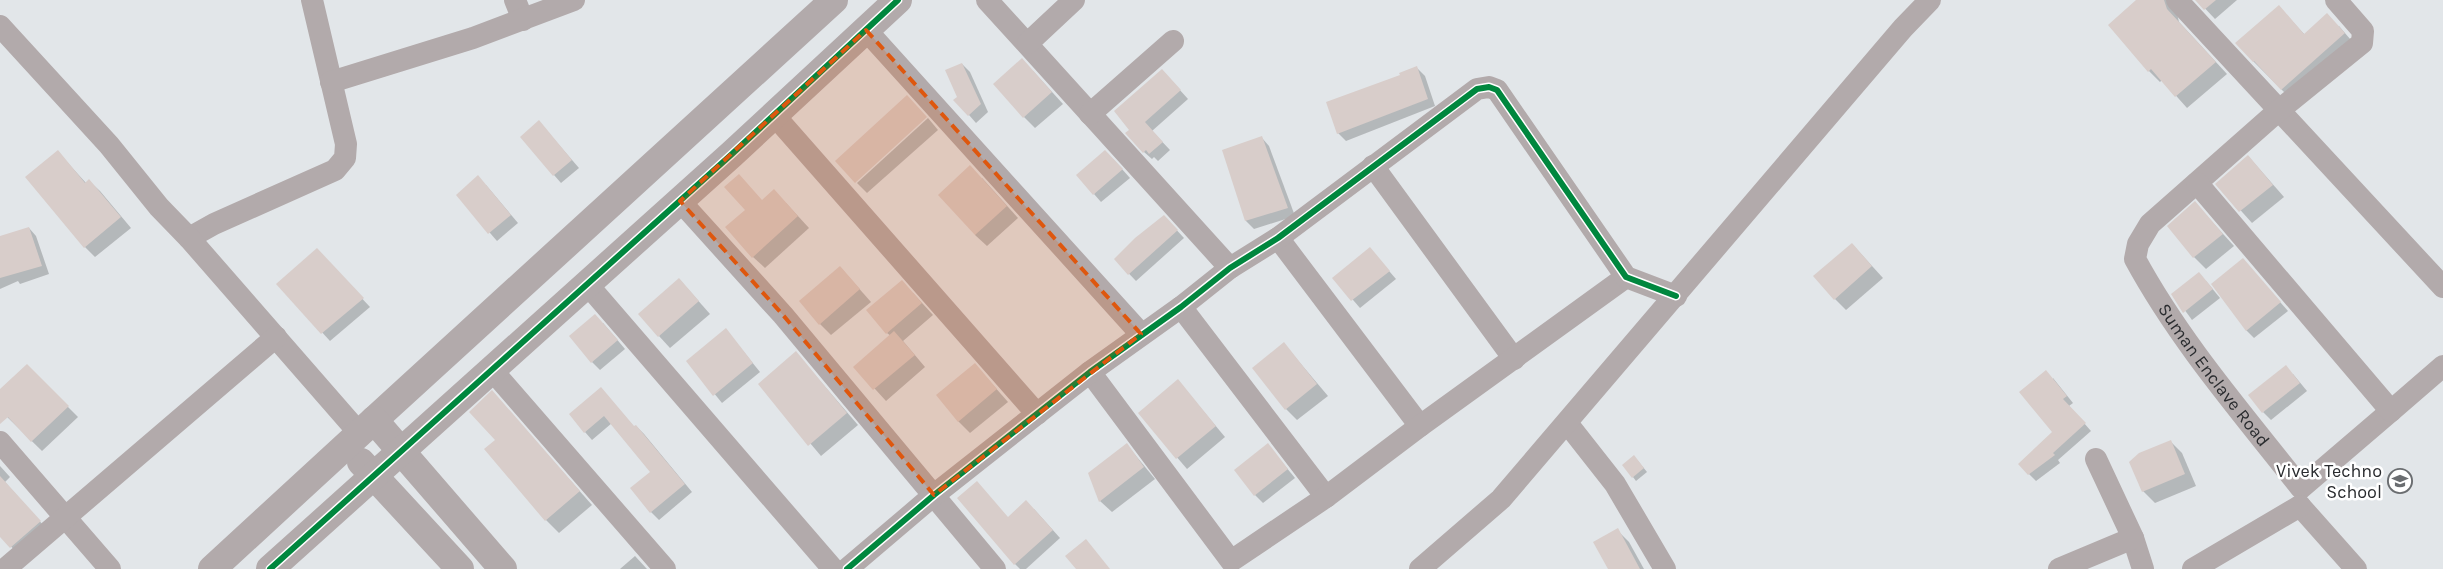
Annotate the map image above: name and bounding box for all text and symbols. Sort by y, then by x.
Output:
street label: Suman Enclave Road [2153,299,2275,451]
place label: Vivek Techno School [2276,460,2382,503]
school or university icon: Vivek Techno School [2387,468,2413,494]

